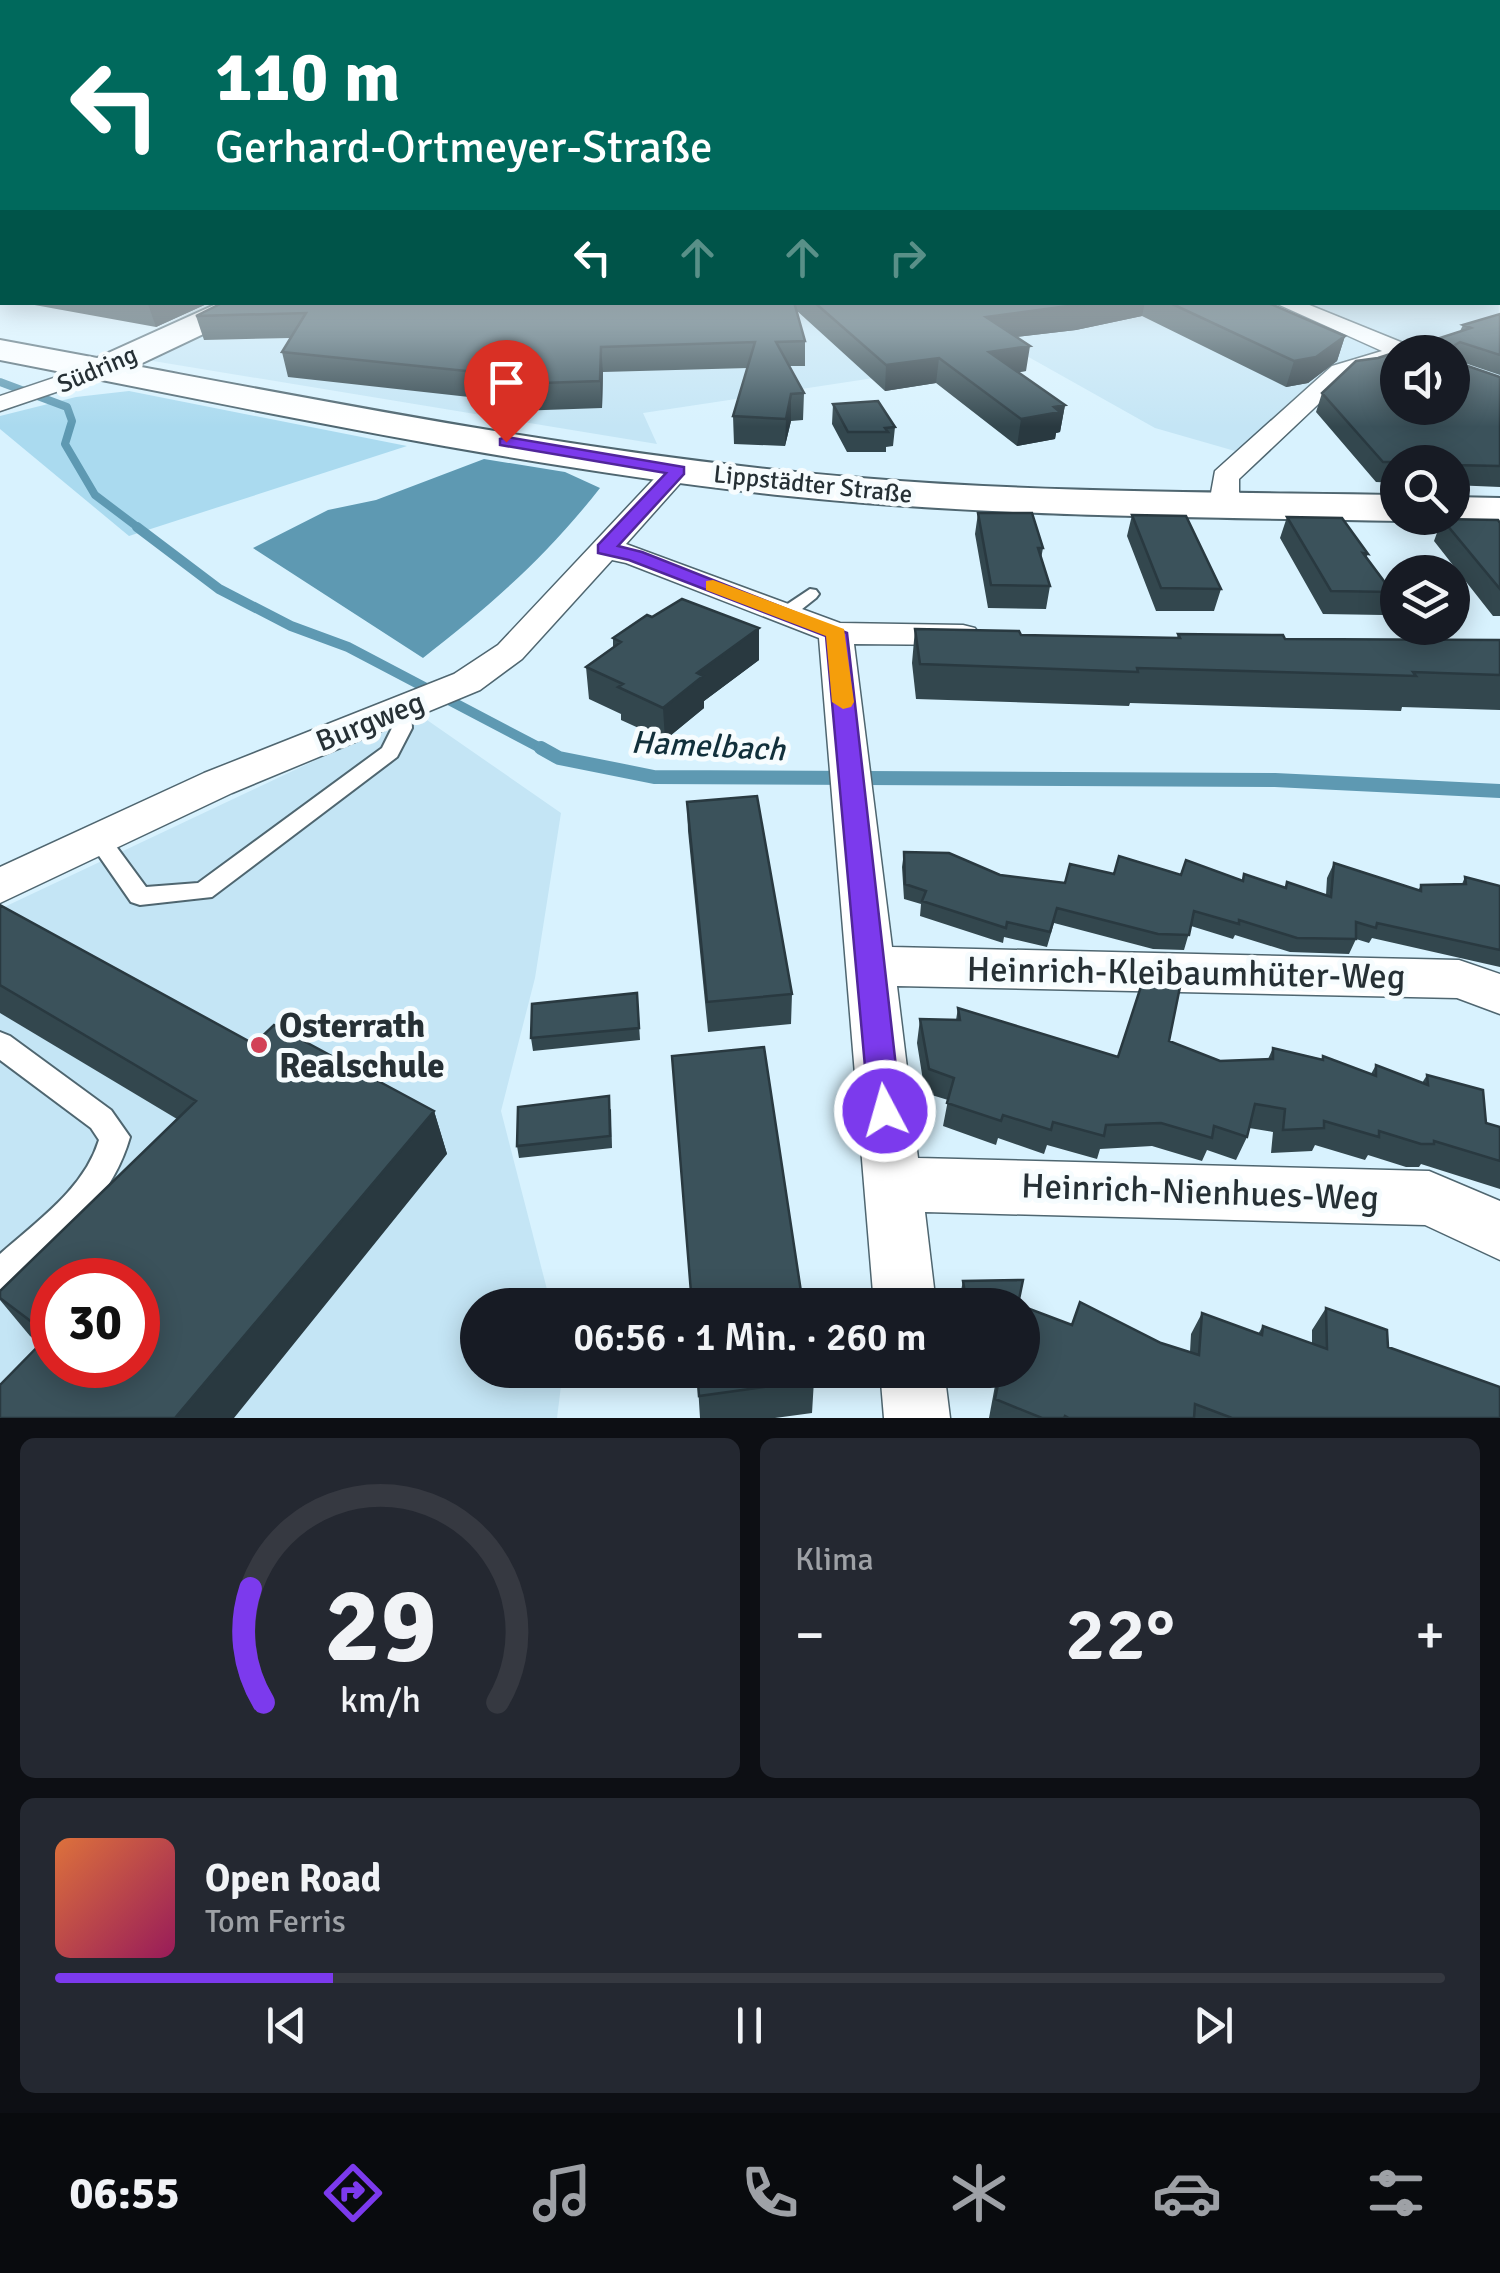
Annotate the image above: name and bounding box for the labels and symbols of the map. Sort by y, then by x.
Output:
street label: Südring [52,338,142,400]
pin [464,340,549,443]
street label: Lippstädter Straße [712,458,914,510]
street label: Burgweg [311,684,429,760]
water label: Hamelbach [630,722,788,770]
street label: Heinrich-Kleibaumhüter-Weg [966,948,1406,998]
place label: Osterrath Realschule [279,1004,445,1087]
marker: Osterrath Realschule [248,1034,270,1056]
position arrow [833,1059,937,1163]
street label: Heinrich-Nienhues-Weg [1020,1164,1380,1220]
speed limit sign: 30 [30,1258,160,1388]

